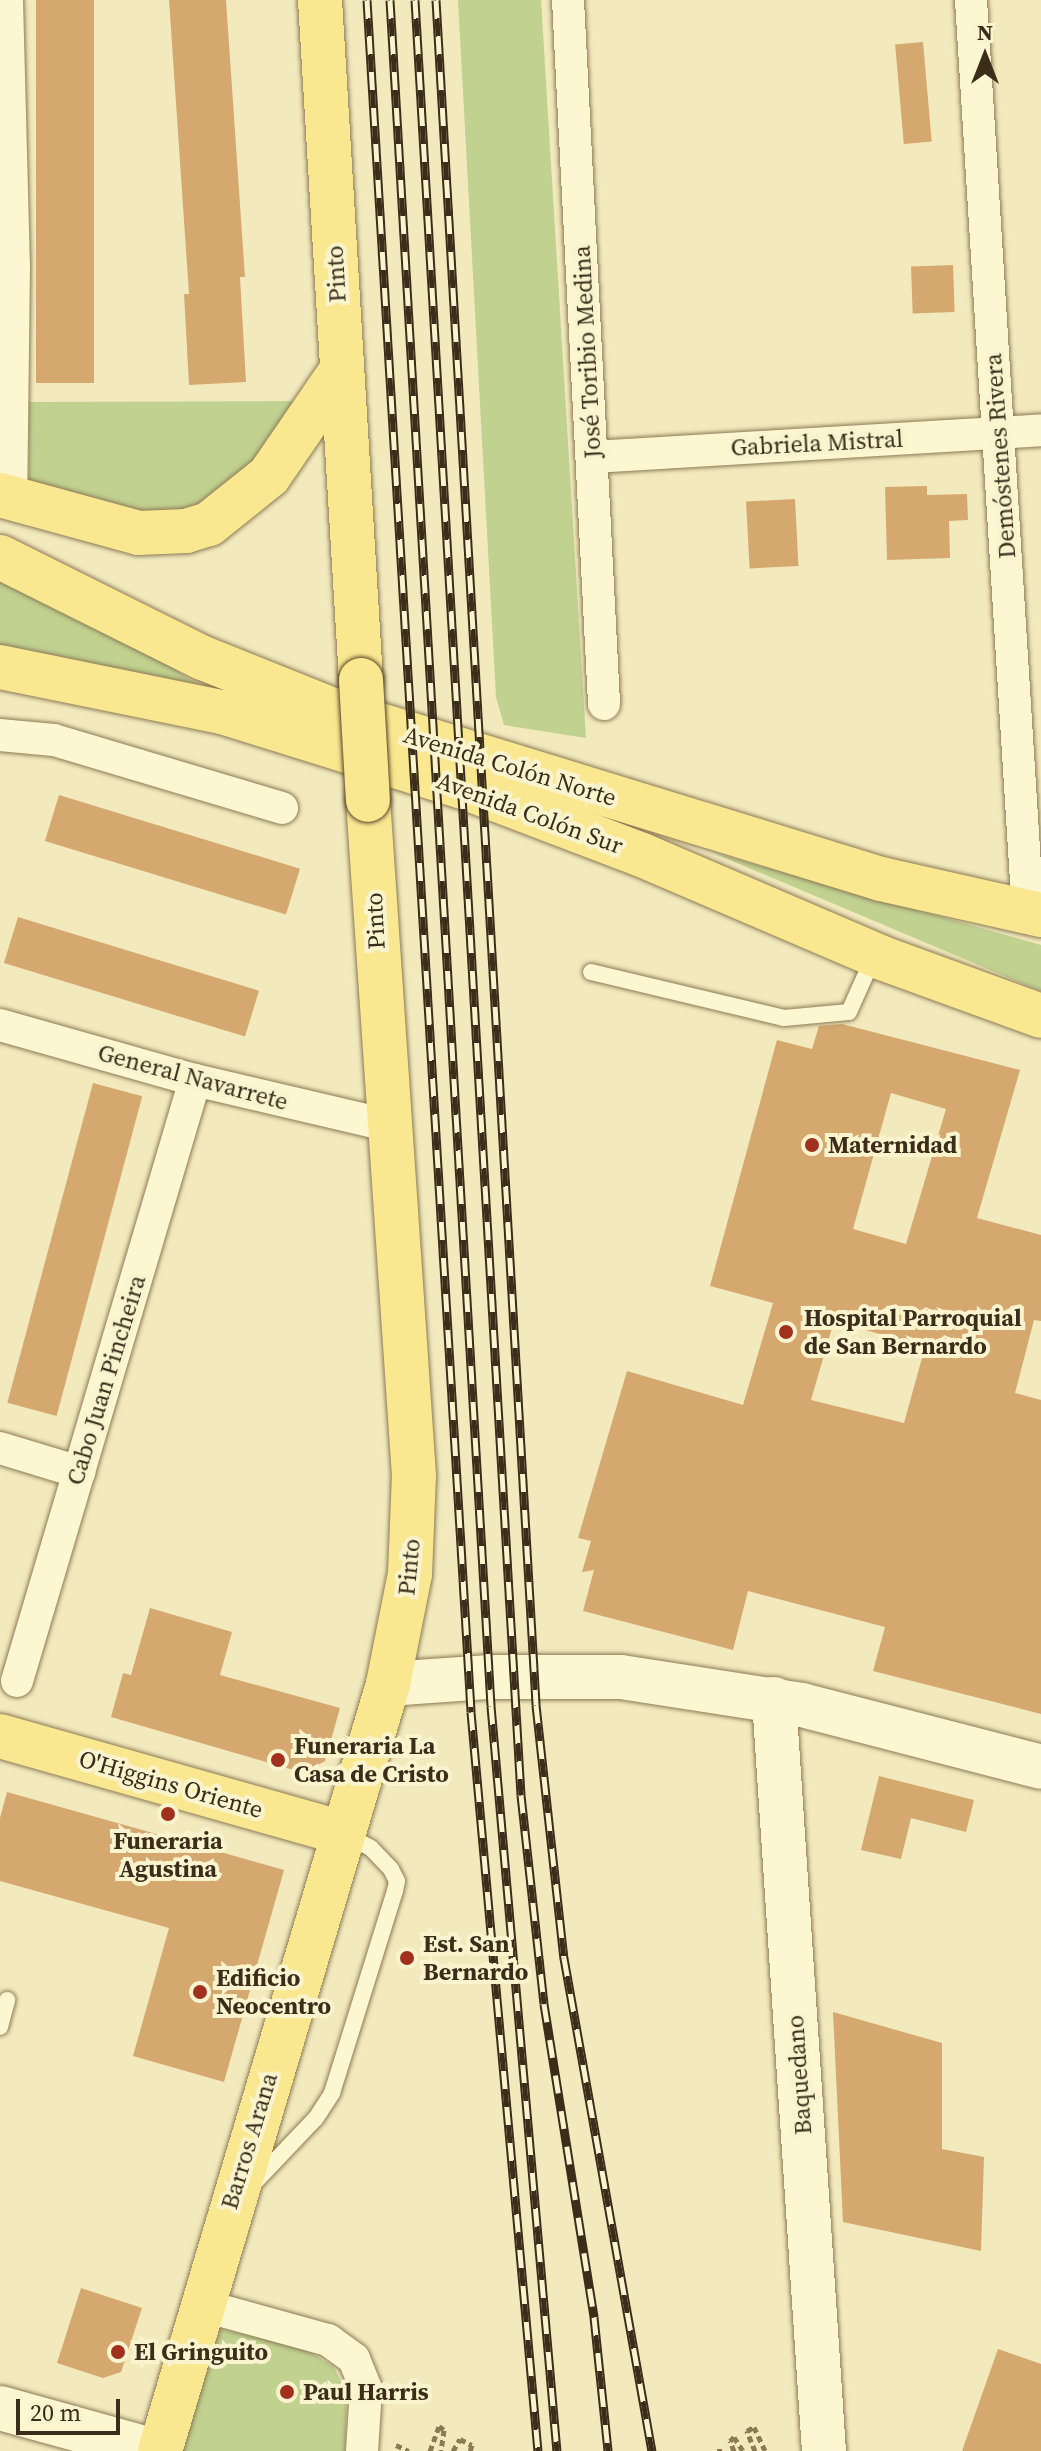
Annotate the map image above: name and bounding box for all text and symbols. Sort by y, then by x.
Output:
north arrow [945,16,1025,96]
text: N [977,17,993,47]
street label: José Toribio Medina [567,244,607,460]
street label: Pinto [320,245,352,303]
street label: Demóstenes Rivera [978,352,1022,560]
street label: Gabriela Mistral [730,424,904,462]
street label: Avenida Colón Norte [400,720,620,812]
street label: Avenida Colón Sur [433,766,627,860]
street label: Pinto [359,892,391,950]
street label: General Navarrete [95,1038,291,1116]
place label: Maternidad [828,1131,957,1159]
marker: Maternidad [803,1136,821,1154]
street label: Cabo Juan Pincheira [60,1272,152,1488]
place label: Hospital Parroquial de San Bernardo [804,1304,1022,1360]
marker: Hospital Parroquial de San Bernardo [775,1321,797,1343]
street label: Pinto [392,1537,426,1597]
place label: Funeraria La Casa de Cristo [294,1732,449,1788]
street label: O'Higgins Oriente [76,1744,266,1824]
marker: Funeraria La Casa de Cristo [269,1751,287,1769]
marker: Funeraria Agustina [159,1805,177,1823]
place label: Funeraria Agustina [113,1827,223,1883]
place label: Est. San Bernardo [423,1930,528,1986]
marker: Est. San Bernardo [398,1949,416,1967]
place label: Edificio Neocentro [216,1964,331,2020]
marker: Edificio Neocentro [191,1983,209,2001]
street label: Baquedano [780,2014,818,2136]
street label: Barros Arana [215,2069,283,2213]
place label: El Gringuito [134,2338,268,2366]
marker: El Gringuito [109,2343,127,2361]
place label: Paul Harris [303,2378,429,2406]
scale bar [20,2383,124,2433]
marker: Paul Harris [278,2383,296,2401]
text: 20 m [30,2396,81,2429]

